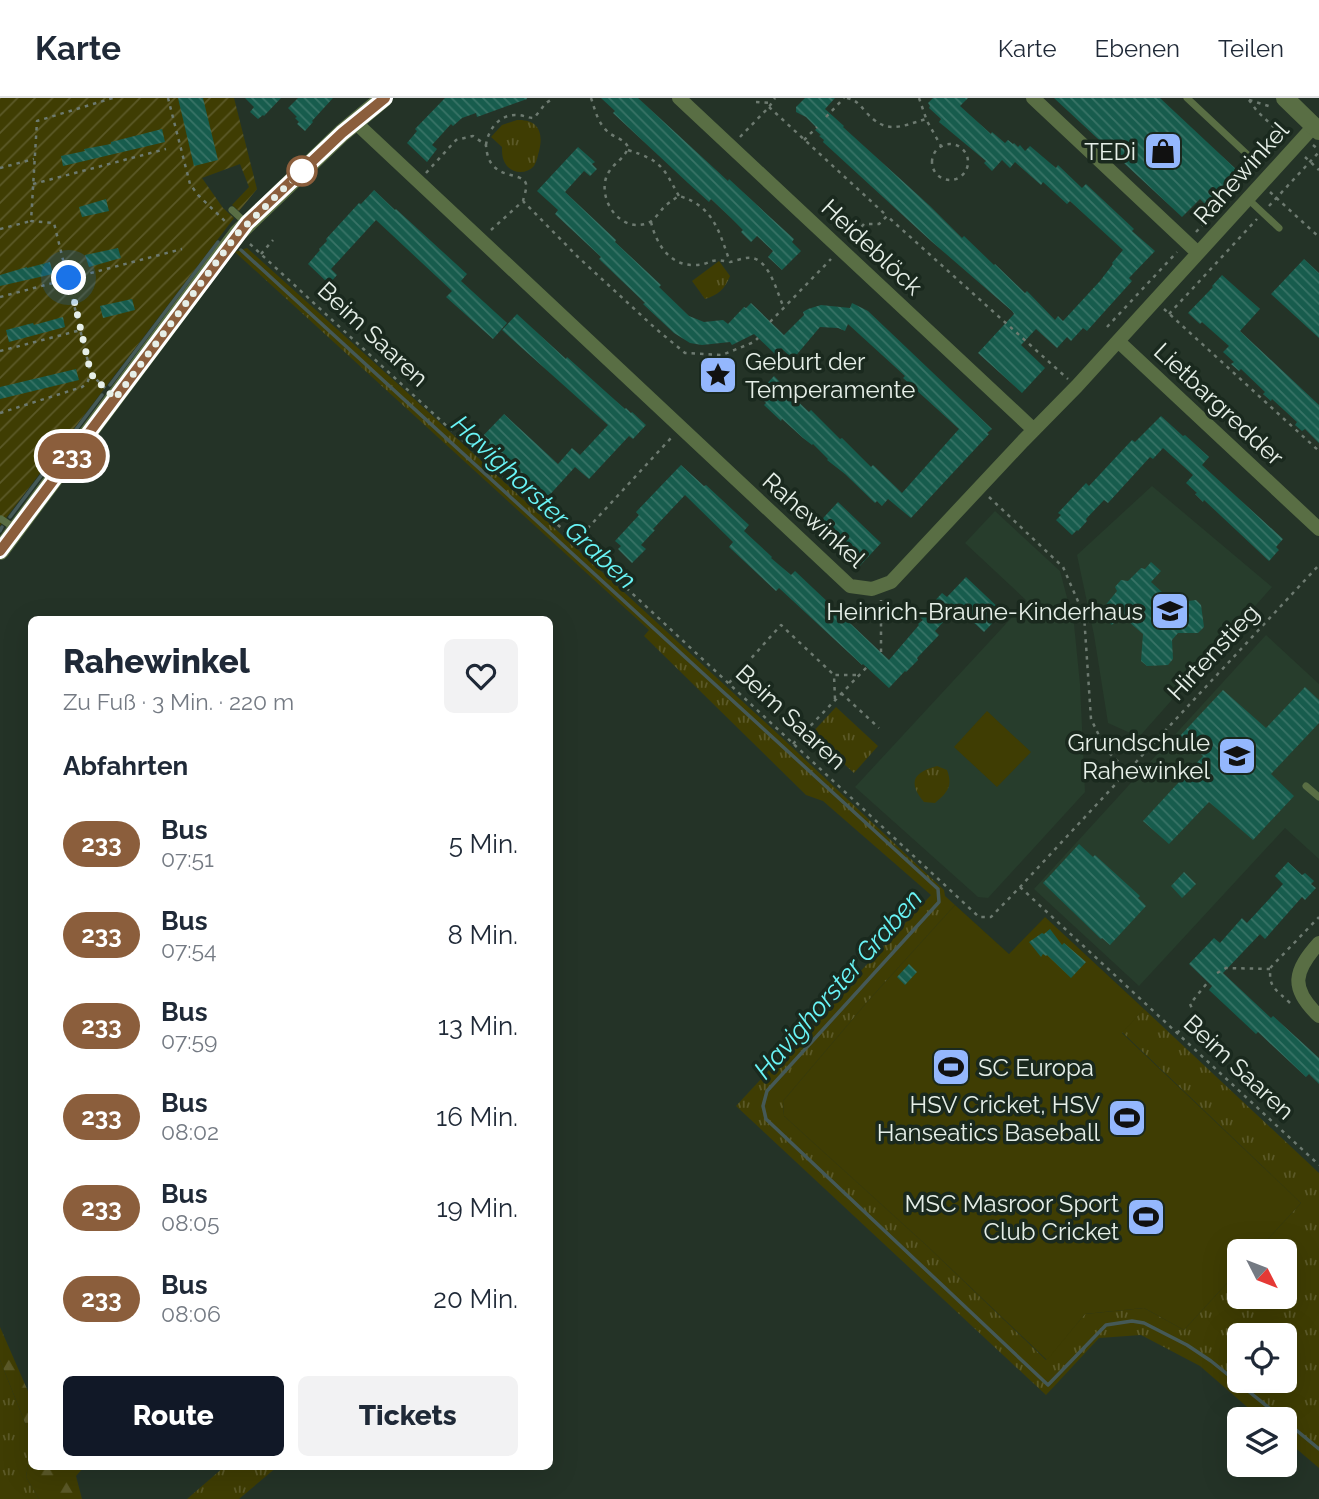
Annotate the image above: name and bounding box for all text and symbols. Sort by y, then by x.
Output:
text: Karte [35,29,121,68]
text: Karte [998,34,1057,63]
text: Ebenen [1095,34,1180,63]
text: Teilen [1218,34,1284,63]
street label: Rahewinkel [1187,115,1295,230]
shop icon: TEDi [1142,130,1184,172]
place label: TEDi [1084,137,1136,166]
unlabelled marker [287,156,317,186]
street label: Heideblöck [816,193,929,301]
your location [51,260,86,295]
street label: Beim Saaren [312,276,434,392]
street label: Lietbargredder [1148,337,1290,472]
place label: Geburt der Temperamente [745,347,915,404]
place icon: Geburt der Temperamente [697,354,739,396]
water label: Havighorster Graben [446,409,642,595]
line badge: 233 [32,433,112,479]
text: 233 [52,441,92,470]
street label: Rahewinkel [757,466,872,574]
school or university icon: Heinrich-Braune-Kinderhaus [1149,590,1191,632]
place label: Heinrich-Braune-Kinderhaus [826,597,1143,626]
street label: Hirtenstieg [1161,598,1265,706]
button: heart [444,639,518,713]
text: Rahewinkel [63,642,250,681]
street label: Beim Saaren [730,659,852,775]
text: Zu Fuß · 3 Min. · 220 m [63,688,294,715]
place label: Grundschule Rahewinkel [1068,728,1210,785]
school or university icon: Grundschule Rahewinkel [1216,735,1258,777]
text: Abfahrten [63,751,188,781]
text: Bus [161,815,208,845]
text: 233 [81,829,122,858]
text: 5 Min. [449,829,518,859]
text: 07:51 [161,845,214,872]
water label: Havighorster Graben [748,883,928,1085]
text: Bus [161,906,208,936]
text: 233 [81,920,122,949]
text: 8 Min. [447,920,518,950]
text: 07:54 [161,936,217,963]
text: Bus [161,997,208,1027]
street label: Beim Saaren [1178,1009,1300,1125]
text: 233 [81,1011,122,1040]
text: 13 Min. [438,1011,518,1041]
text: 07:59 [161,1027,218,1054]
sports icon: SC Europa [930,1046,972,1088]
place label: SC Europa [978,1053,1094,1082]
text: Bus [161,1088,208,1118]
place label: HSV Cricket, HSV Hanseatics Baseball [877,1090,1100,1147]
sports icon: HSV Cricket, HSV Hanseatics Baseball [1106,1097,1148,1139]
text: 233 [81,1102,122,1131]
text: 16 Min. [436,1102,518,1132]
text: 08:02 [161,1118,219,1145]
text: Bus [161,1179,208,1209]
place label: MSC Masroor Sport Club Cricket [904,1189,1119,1246]
text: 233 [81,1193,122,1222]
text: 19 Min. [436,1193,518,1223]
sports icon: MSC Masroor Sport Club Cricket [1125,1196,1167,1238]
text: 08:05 [161,1209,220,1236]
north arrow [1227,1239,1297,1309]
map controls [1227,1239,1297,1477]
text: Bus [161,1270,208,1300]
text: 233 [81,1284,122,1313]
text: 20 Min. [433,1284,518,1314]
text: 08:06 [161,1300,221,1327]
button: locate [1227,1323,1297,1393]
button: Route [63,1376,284,1456]
button: Tickets [298,1376,518,1456]
button: layers [1227,1407,1297,1477]

